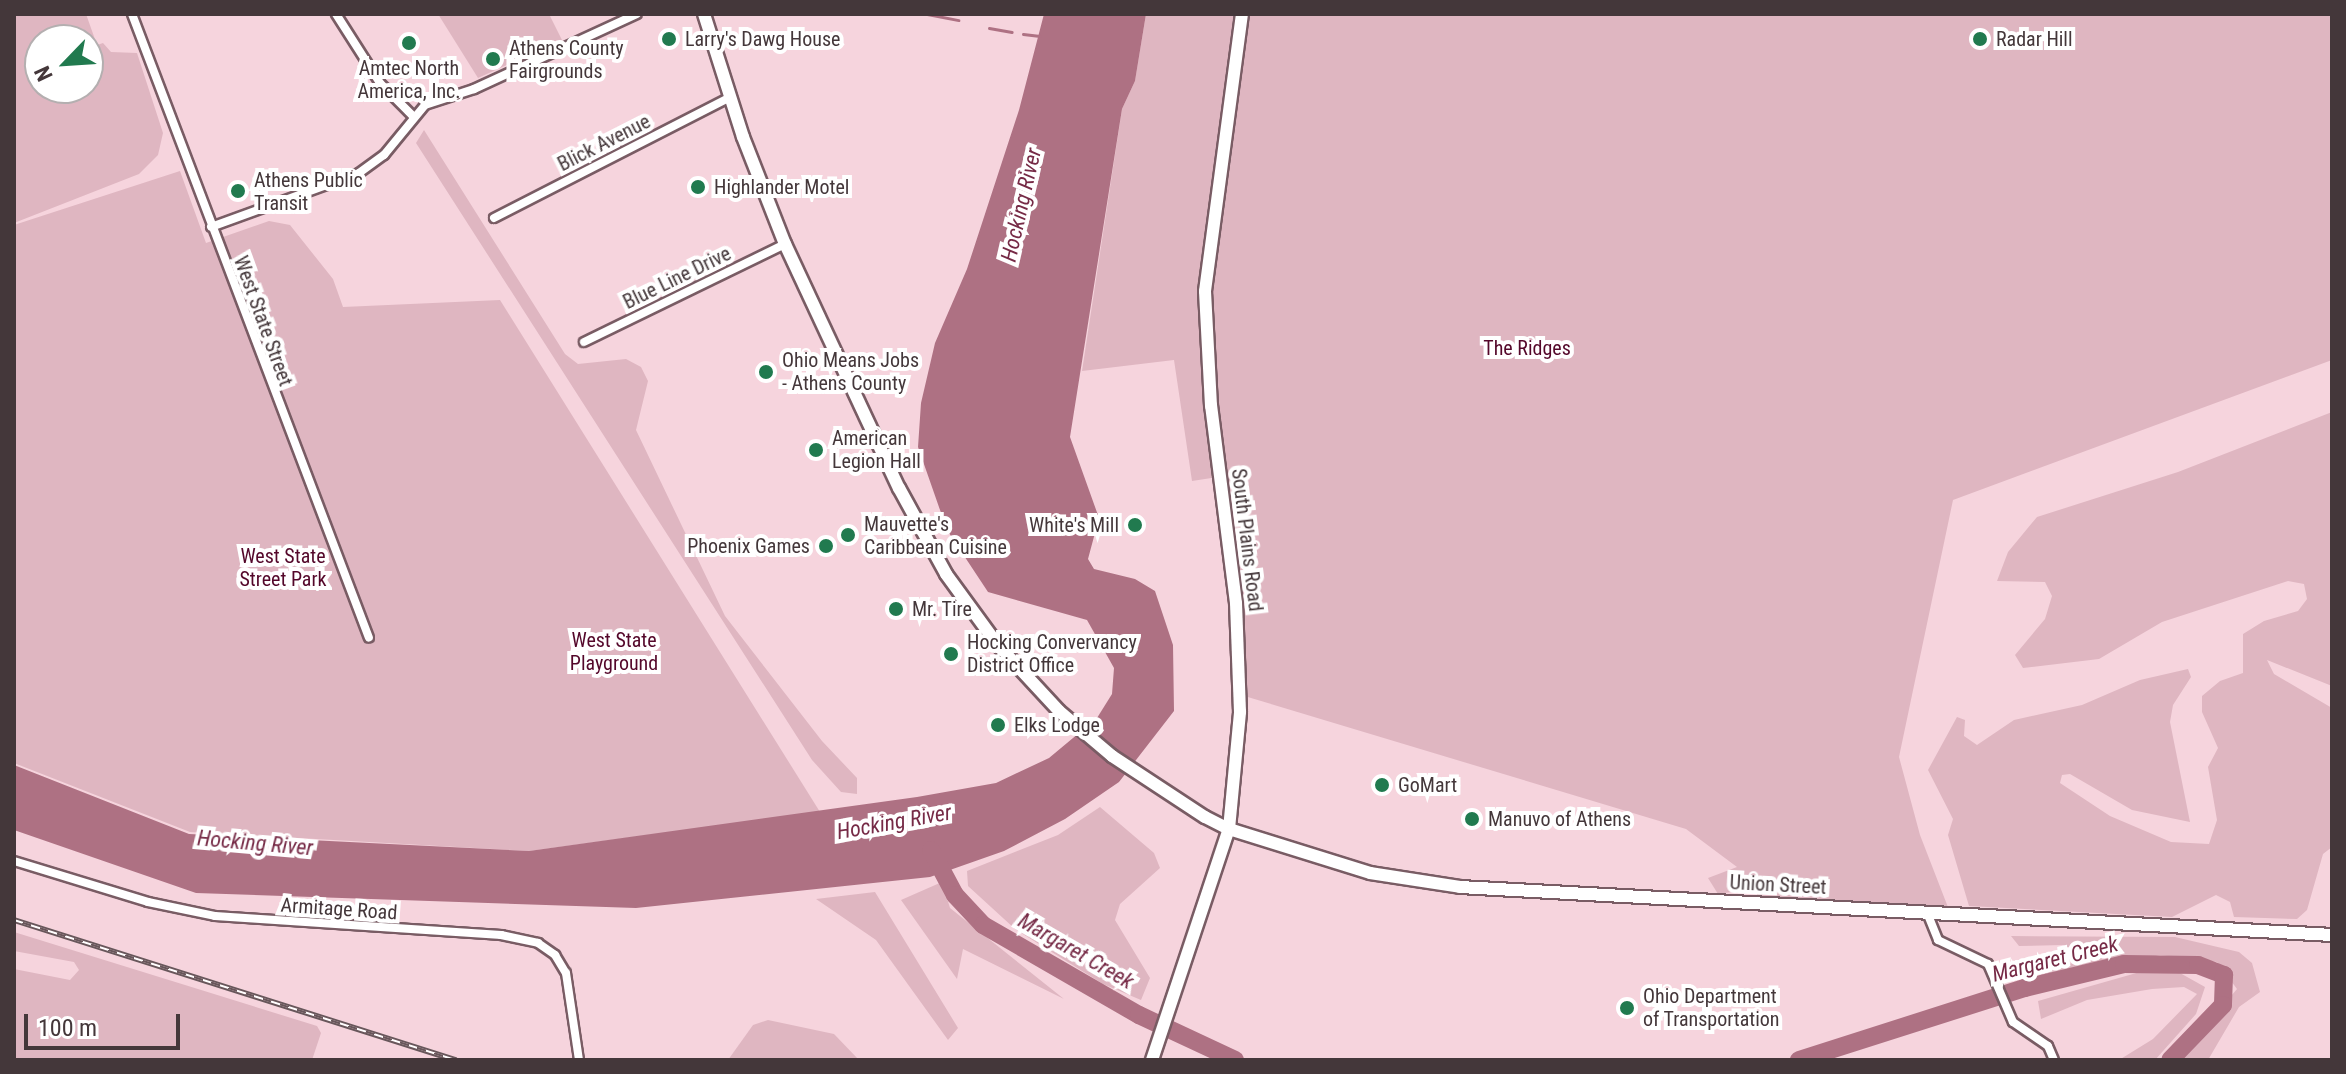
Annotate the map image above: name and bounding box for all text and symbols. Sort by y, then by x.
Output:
north arrow [24,24,104,104]
place label: Larry's Dawg House [685,27,840,51]
place label: Radar Hill [1996,27,2073,51]
marker: Larry's Dawg House [660,30,678,48]
marker: Radar Hill [1971,30,1989,48]
marker: Amtec North America, Inc. [400,34,418,52]
place label: Athens County Fairgrounds [509,36,624,83]
marker: Athens County Fairgrounds [484,50,502,68]
place label: Amtec North America, Inc. [357,56,461,103]
text: N [29,62,58,85]
street label: Blick Avenue [554,109,654,177]
water label: Hocking River [995,146,1047,264]
place label: Athens Public Transit [254,168,363,215]
place label: Highlander Motel [714,175,849,199]
marker: Highlander Motel [689,178,707,196]
marker: Athens Public Transit [229,182,247,200]
street label: Blue Line Drive [619,242,735,314]
street label: West State Street [228,253,298,389]
park label: The Ridges [1483,336,1571,360]
place label: Ohio Means Jobs - Athens County [782,348,919,395]
marker: Ohio Means Jobs - Athens County [757,363,775,381]
place label: American Legion Hall [832,426,921,473]
marker: American Legion Hall [807,441,825,459]
street label: South Plains Road [1226,467,1268,613]
place label: Mauvette's Caribbean Cuisine [864,512,1007,559]
place label: White's Mill [1029,513,1119,537]
marker: White's Mill [1126,516,1144,534]
marker: Mauvette's Caribbean Cuisine [839,526,857,544]
place label: Phoenix Games [687,534,810,558]
marker: Phoenix Games [817,537,835,555]
park label: West State Street Park [239,545,327,592]
place label: Mr. Tire [912,597,972,621]
marker: Mr. Tire [887,600,905,618]
park label: West State Playground [570,628,658,675]
place label: Hocking Convervancy District Office [967,630,1137,677]
marker: Hocking Convervancy District Office [942,645,960,663]
place label: Elks Lodge [1014,713,1100,737]
marker: Elks Lodge [989,716,1007,734]
place label: GoMart [1398,773,1457,797]
marker: GoMart [1373,776,1391,794]
water label: Hocking River [835,799,953,845]
place label: Manuvo of Athens [1488,807,1631,831]
marker: Manuvo of Athens [1463,810,1481,828]
water label: Hocking River [196,825,314,861]
street label: Union Street [1729,870,1827,900]
street label: Armitage Road [280,893,398,925]
water label: Margaret Creek [1014,907,1138,995]
water label: Margaret Creek [1989,931,2121,987]
place label: Ohio Department of Transportation [1643,984,1780,1031]
scale bar [28,998,184,1048]
marker: Ohio Department of Transportation [1618,999,1636,1017]
text: 100 m [38,1014,97,1042]

